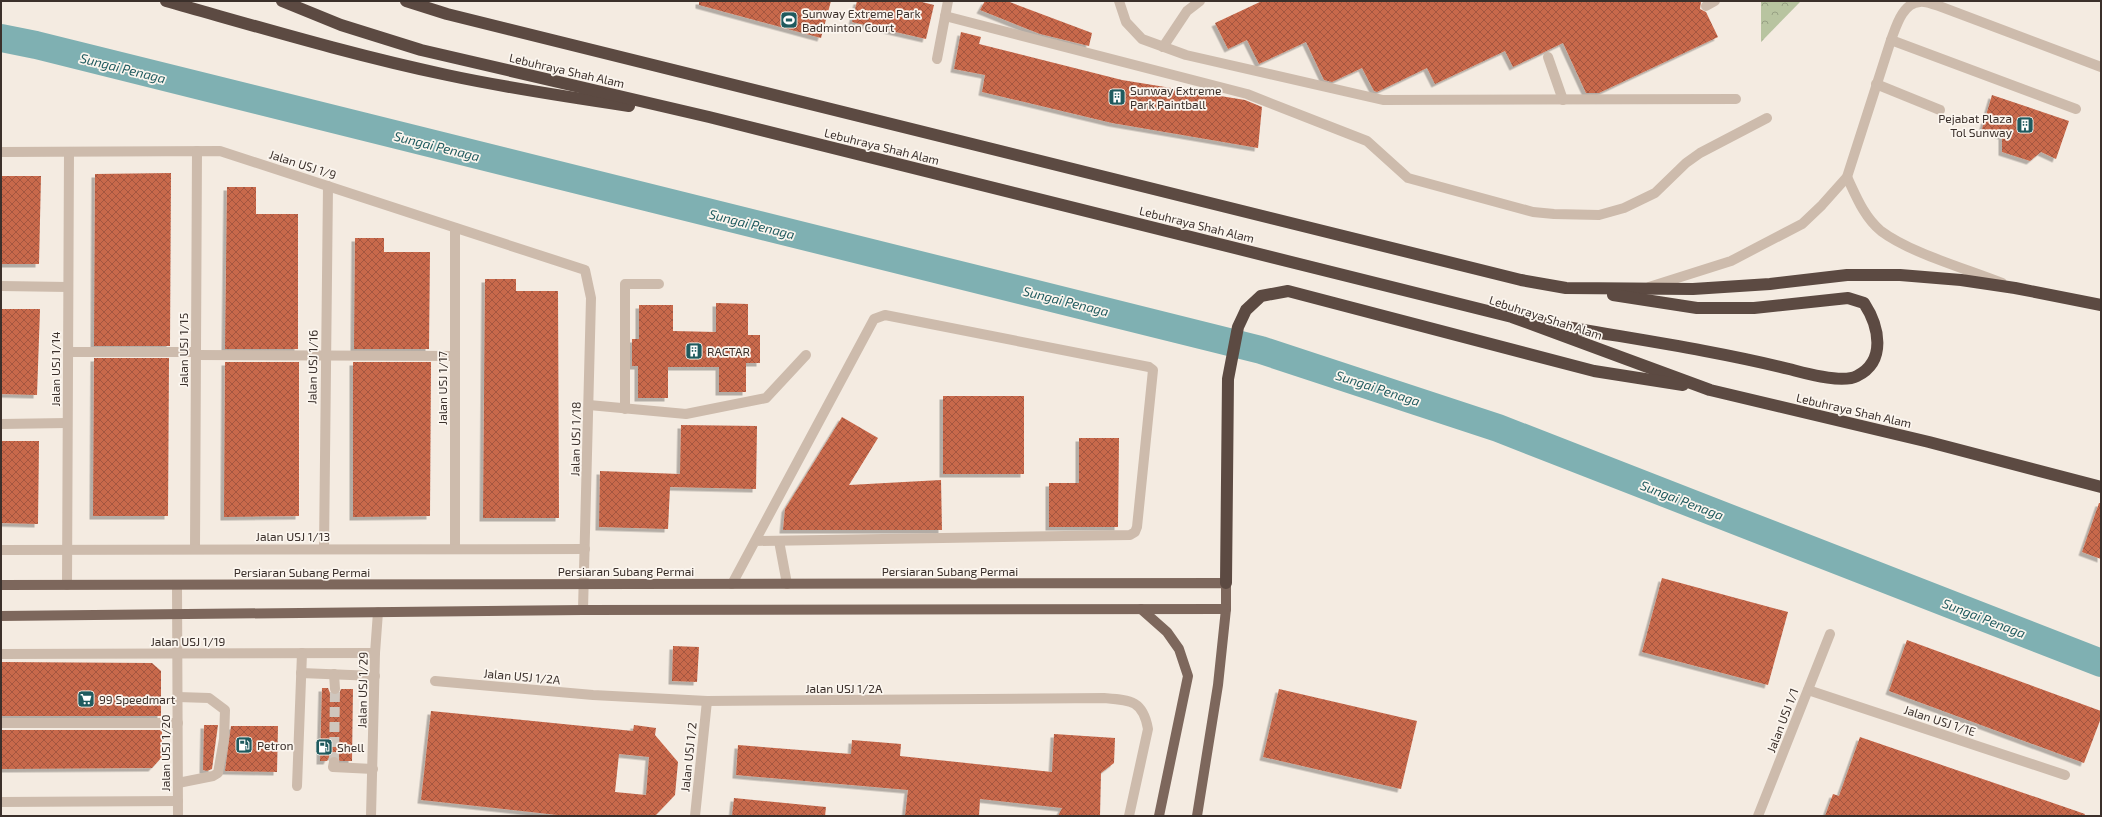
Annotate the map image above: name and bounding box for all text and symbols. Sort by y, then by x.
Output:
place label: Sunway Extreme Park Badminton Court [802,6,921,34]
sports icon: Sunway Extreme Park Badminton Court [779,10,799,30]
water label: Sungai Penaga [79,50,167,86]
street label: Lebuhraya Shah Alam [508,50,626,90]
place label: Sunway Extreme Park Paintball [1130,83,1221,111]
building icon: Sunway Extreme Park Paintball [1107,87,1127,107]
place label: Pejabat Plaza Tol Sunway [1938,111,2013,139]
building icon: Pejabat Plaza Tol Sunway [2015,115,2035,135]
street label: Lebuhraya Shah Alam [823,125,941,167]
water label: Sungai Penaga [393,128,481,164]
street label: Jalan USJ 1/9 [268,147,338,181]
street label: Lebuhraya Shah Alam [1138,203,1256,245]
water label: Sungai Penaga [708,206,796,242]
water label: Sungai Penaga [1022,283,1110,319]
street label: Lebuhraya Shah Alam [1488,292,1604,342]
street label: Jalan USJ 1/15 [176,313,190,387]
street label: Jalan USJ 1/16 [304,329,320,404]
street label: Jalan USJ 1/14 [48,331,62,407]
building icon: RACTAR [684,341,704,361]
place label: RACTAR [707,344,750,358]
street label: Jalan USJ 1/17 [435,351,449,425]
water label: Sungai Penaga [1334,367,1422,409]
street label: Lebuhraya Shah Alam [1795,390,1913,430]
street label: Jalan USJ 1/18 [567,401,583,477]
water label: Sungai Penaga [1638,477,1726,523]
street label: Jalan USJ 1/13 [256,529,330,543]
street label: Persiaran Subang Permai [558,564,694,578]
street label: Persiaran Subang Permai [882,564,1018,578]
street label: Persiaran Subang Permai [234,565,370,579]
water label: Sungai Penaga [1940,595,2028,641]
street label: Jalan USJ 1/19 [151,634,225,648]
street label: Jalan USJ 1/29 [354,651,370,728]
street label: Jalan USJ 1/2A [483,666,562,686]
street label: Jalan USJ 1/2A [805,681,883,695]
street label: Jalan USJ 1/1 [1763,686,1801,754]
supermarket icon: 99 Speedmart [76,689,96,709]
place label: 99 Speedmart [99,692,176,706]
street label: Jalan USJ 1/1E [1902,702,1978,738]
street label: Jalan USJ 1/20 [158,715,172,791]
street label: Jalan USJ 1/2 [677,721,699,792]
fuel station icon: Petron [234,735,254,755]
fuel station icon: Shell [314,737,334,757]
place label: Petron [257,738,293,752]
place label: Shell [337,740,365,754]

